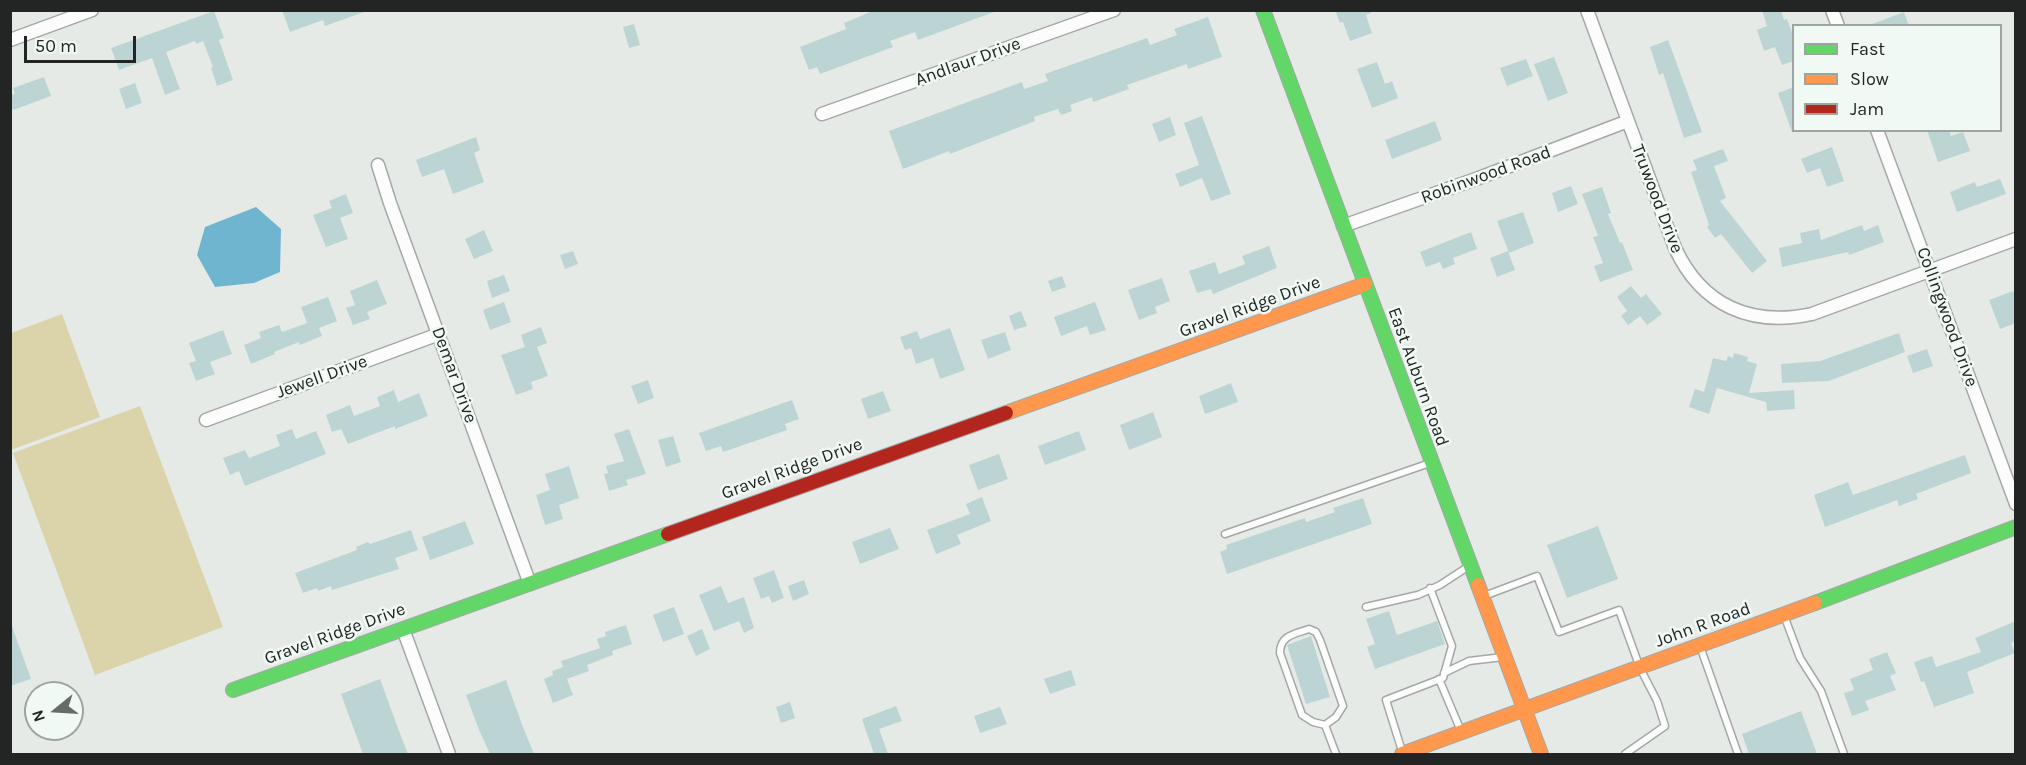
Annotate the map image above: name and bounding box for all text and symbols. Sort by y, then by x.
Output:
scale bar [27,24,140,62]
legend [1792,24,2002,132]
street label: Andlaur Drive [912,33,1024,91]
text: 50 m [35,35,77,57]
text: Fast [1850,38,1885,60]
text: Slow [1850,68,1889,90]
text: Jam [1850,98,1884,120]
street label: Robinwood Road [1418,141,1554,209]
street label: Truwood Drive [1626,142,1688,256]
street label: Collingwood Drive [1912,244,1982,390]
street label: Gravel Ridge Drive [1177,271,1323,343]
street label: East Auburn Road [1383,305,1453,449]
street label: Demar Drive [427,324,481,426]
street label: Jewell Drive [274,351,370,403]
street label: Gravel Ridge Drive [719,433,865,505]
street label: Gravel Ridge Drive [262,598,408,670]
street label: John R Road [1652,598,1754,652]
north arrow [24,681,84,741]
text: N [28,708,49,725]

